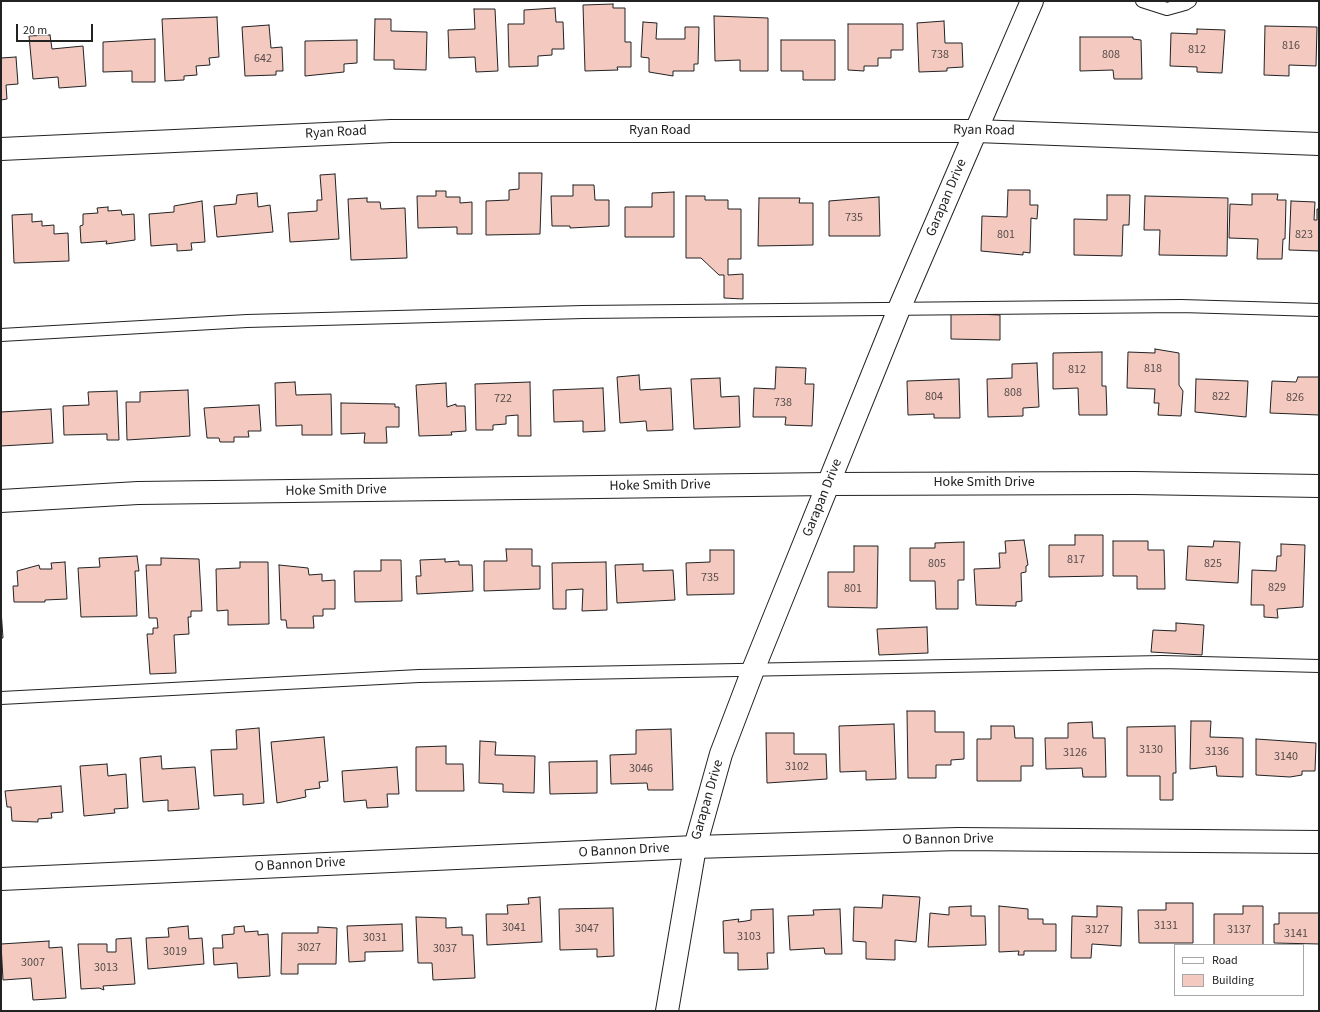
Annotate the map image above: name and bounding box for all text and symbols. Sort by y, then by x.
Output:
scale bar [18,16,95,42]
text: 20 m [23,22,47,39]
house number: 816 [1282,39,1300,53]
house number: 812 [1188,43,1206,57]
house number: 738 [931,48,949,62]
house number: 808 [1102,48,1120,62]
house number: 642 [254,52,272,66]
street label: Ryan Road [953,122,1015,140]
street label: Ryan Road [305,123,367,143]
street label: Ryan Road [629,123,691,139]
street label: Garapan Drive [923,157,971,239]
house number: 735 [845,211,863,225]
house number: 801 [997,228,1015,242]
house number: 823 [1295,228,1313,242]
house number: 818 [1144,362,1162,376]
house number: 812 [1068,363,1086,377]
house number: 808 [1004,386,1022,400]
house number: 804 [925,390,943,404]
house number: 822 [1212,390,1230,404]
house number: 826 [1286,391,1304,405]
house number: 722 [494,392,512,406]
house number: 738 [774,396,792,410]
street label: Garapan Drive [800,457,846,539]
street label: Hoke Smith Drive [933,475,1035,491]
street label: Hoke Smith Drive [609,477,711,495]
street label: Hoke Smith Drive [285,482,387,500]
house number: 817 [1067,553,1085,567]
house number: 805 [928,557,946,571]
house number: 825 [1204,557,1222,571]
house number: 735 [701,571,719,585]
house number: 829 [1268,581,1286,595]
house number: 801 [844,582,862,596]
house number: 3130 [1139,743,1163,757]
house number: 3136 [1205,745,1229,759]
house number: 3126 [1063,746,1087,760]
house number: 3140 [1274,750,1298,764]
street label: Garapan Drive [689,758,727,842]
house number: 3102 [785,760,809,774]
house number: 3046 [629,762,653,776]
street label: O Bannon Drive [902,831,994,849]
street label: O Bannon Drive [578,840,670,862]
street label: O Bannon Drive [254,854,346,876]
house number: 3131 [1154,919,1178,933]
house number: 3041 [502,921,526,935]
house number: 3047 [575,922,599,936]
house number: 3127 [1085,923,1109,937]
house number: 3137 [1227,923,1251,937]
house number: 3141 [1284,927,1308,941]
house number: 3103 [737,930,761,944]
house number: 3031 [363,931,387,945]
house number: 3027 [297,941,321,955]
house number: 3037 [433,942,457,956]
legend [1174,944,1304,996]
house number: 3019 [163,945,187,959]
text: Road [1212,952,1238,969]
house number: 3007 [21,956,45,970]
house number: 3013 [94,961,118,975]
text: Building [1212,972,1254,989]

